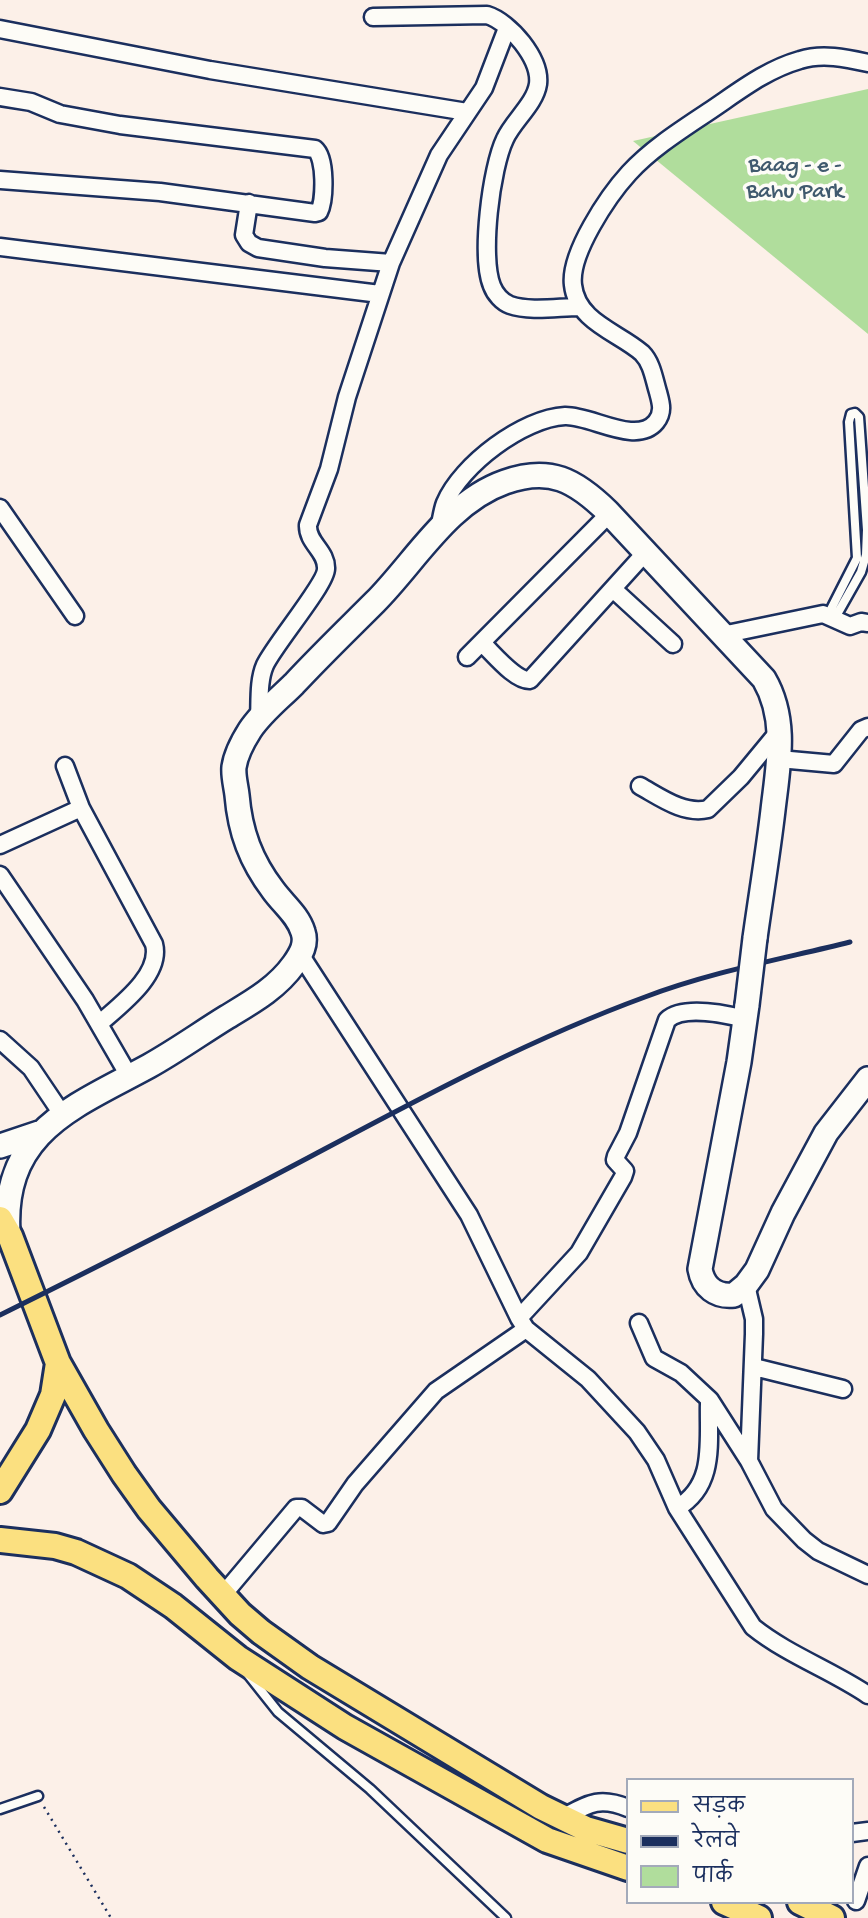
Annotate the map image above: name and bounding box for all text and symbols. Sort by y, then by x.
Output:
park label: Baag - e - Bahu Park [747,153,843,207]
legend [626,1778,854,1904]
text: सड़क [693,1796,745,1821]
text: रेलवे [693,1831,739,1856]
text: पार्क [693,1866,733,1891]

